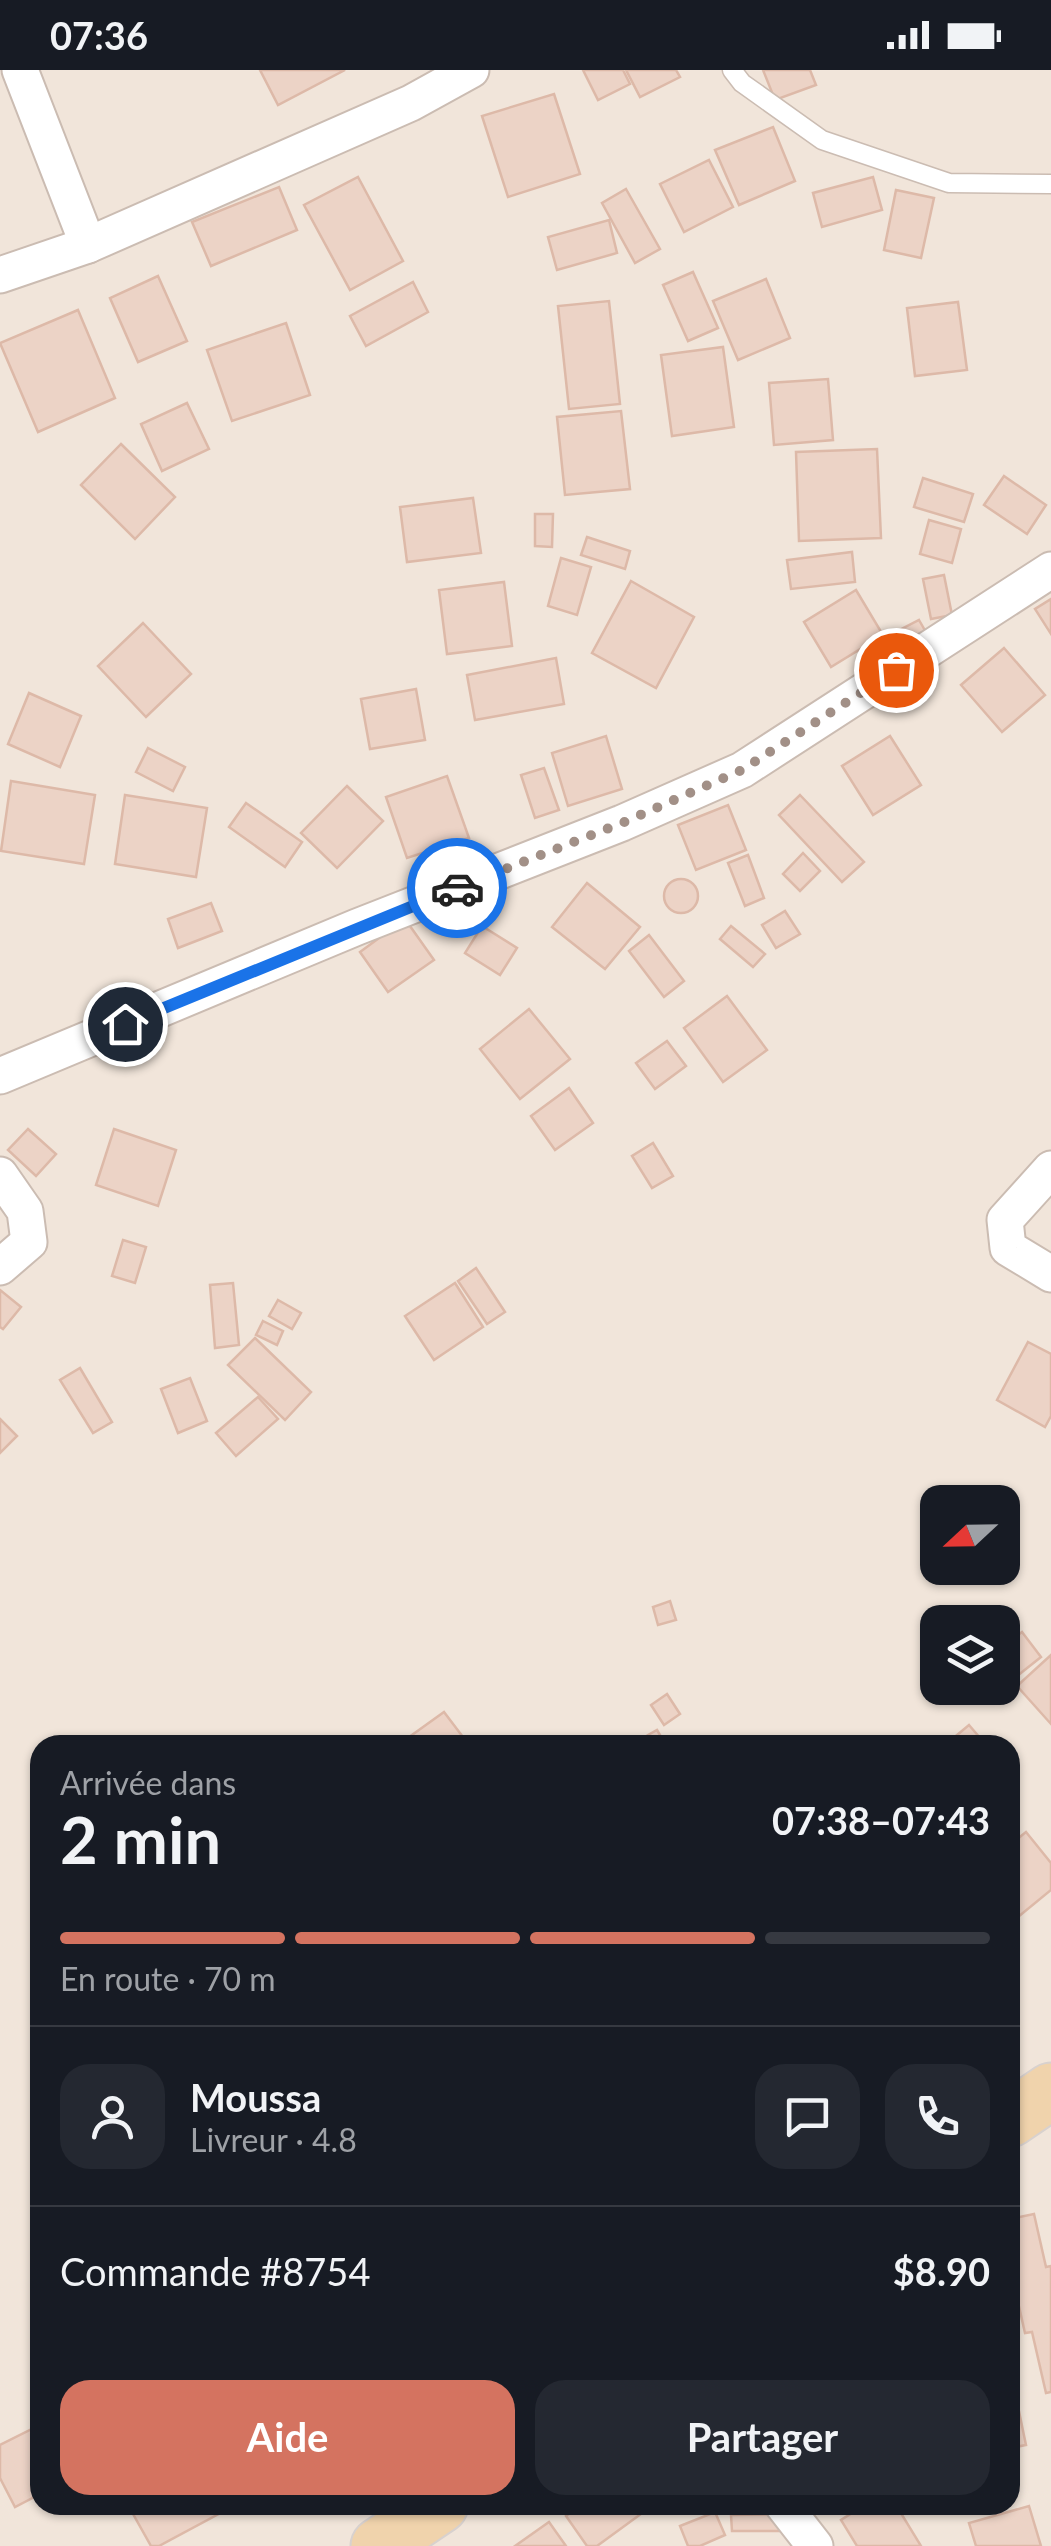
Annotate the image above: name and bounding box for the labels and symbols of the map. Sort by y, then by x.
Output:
pin [854,628,939,713]
courier [407,838,507,938]
pin [83,982,168,1067]
north arrow [920,1485,1020,1585]

